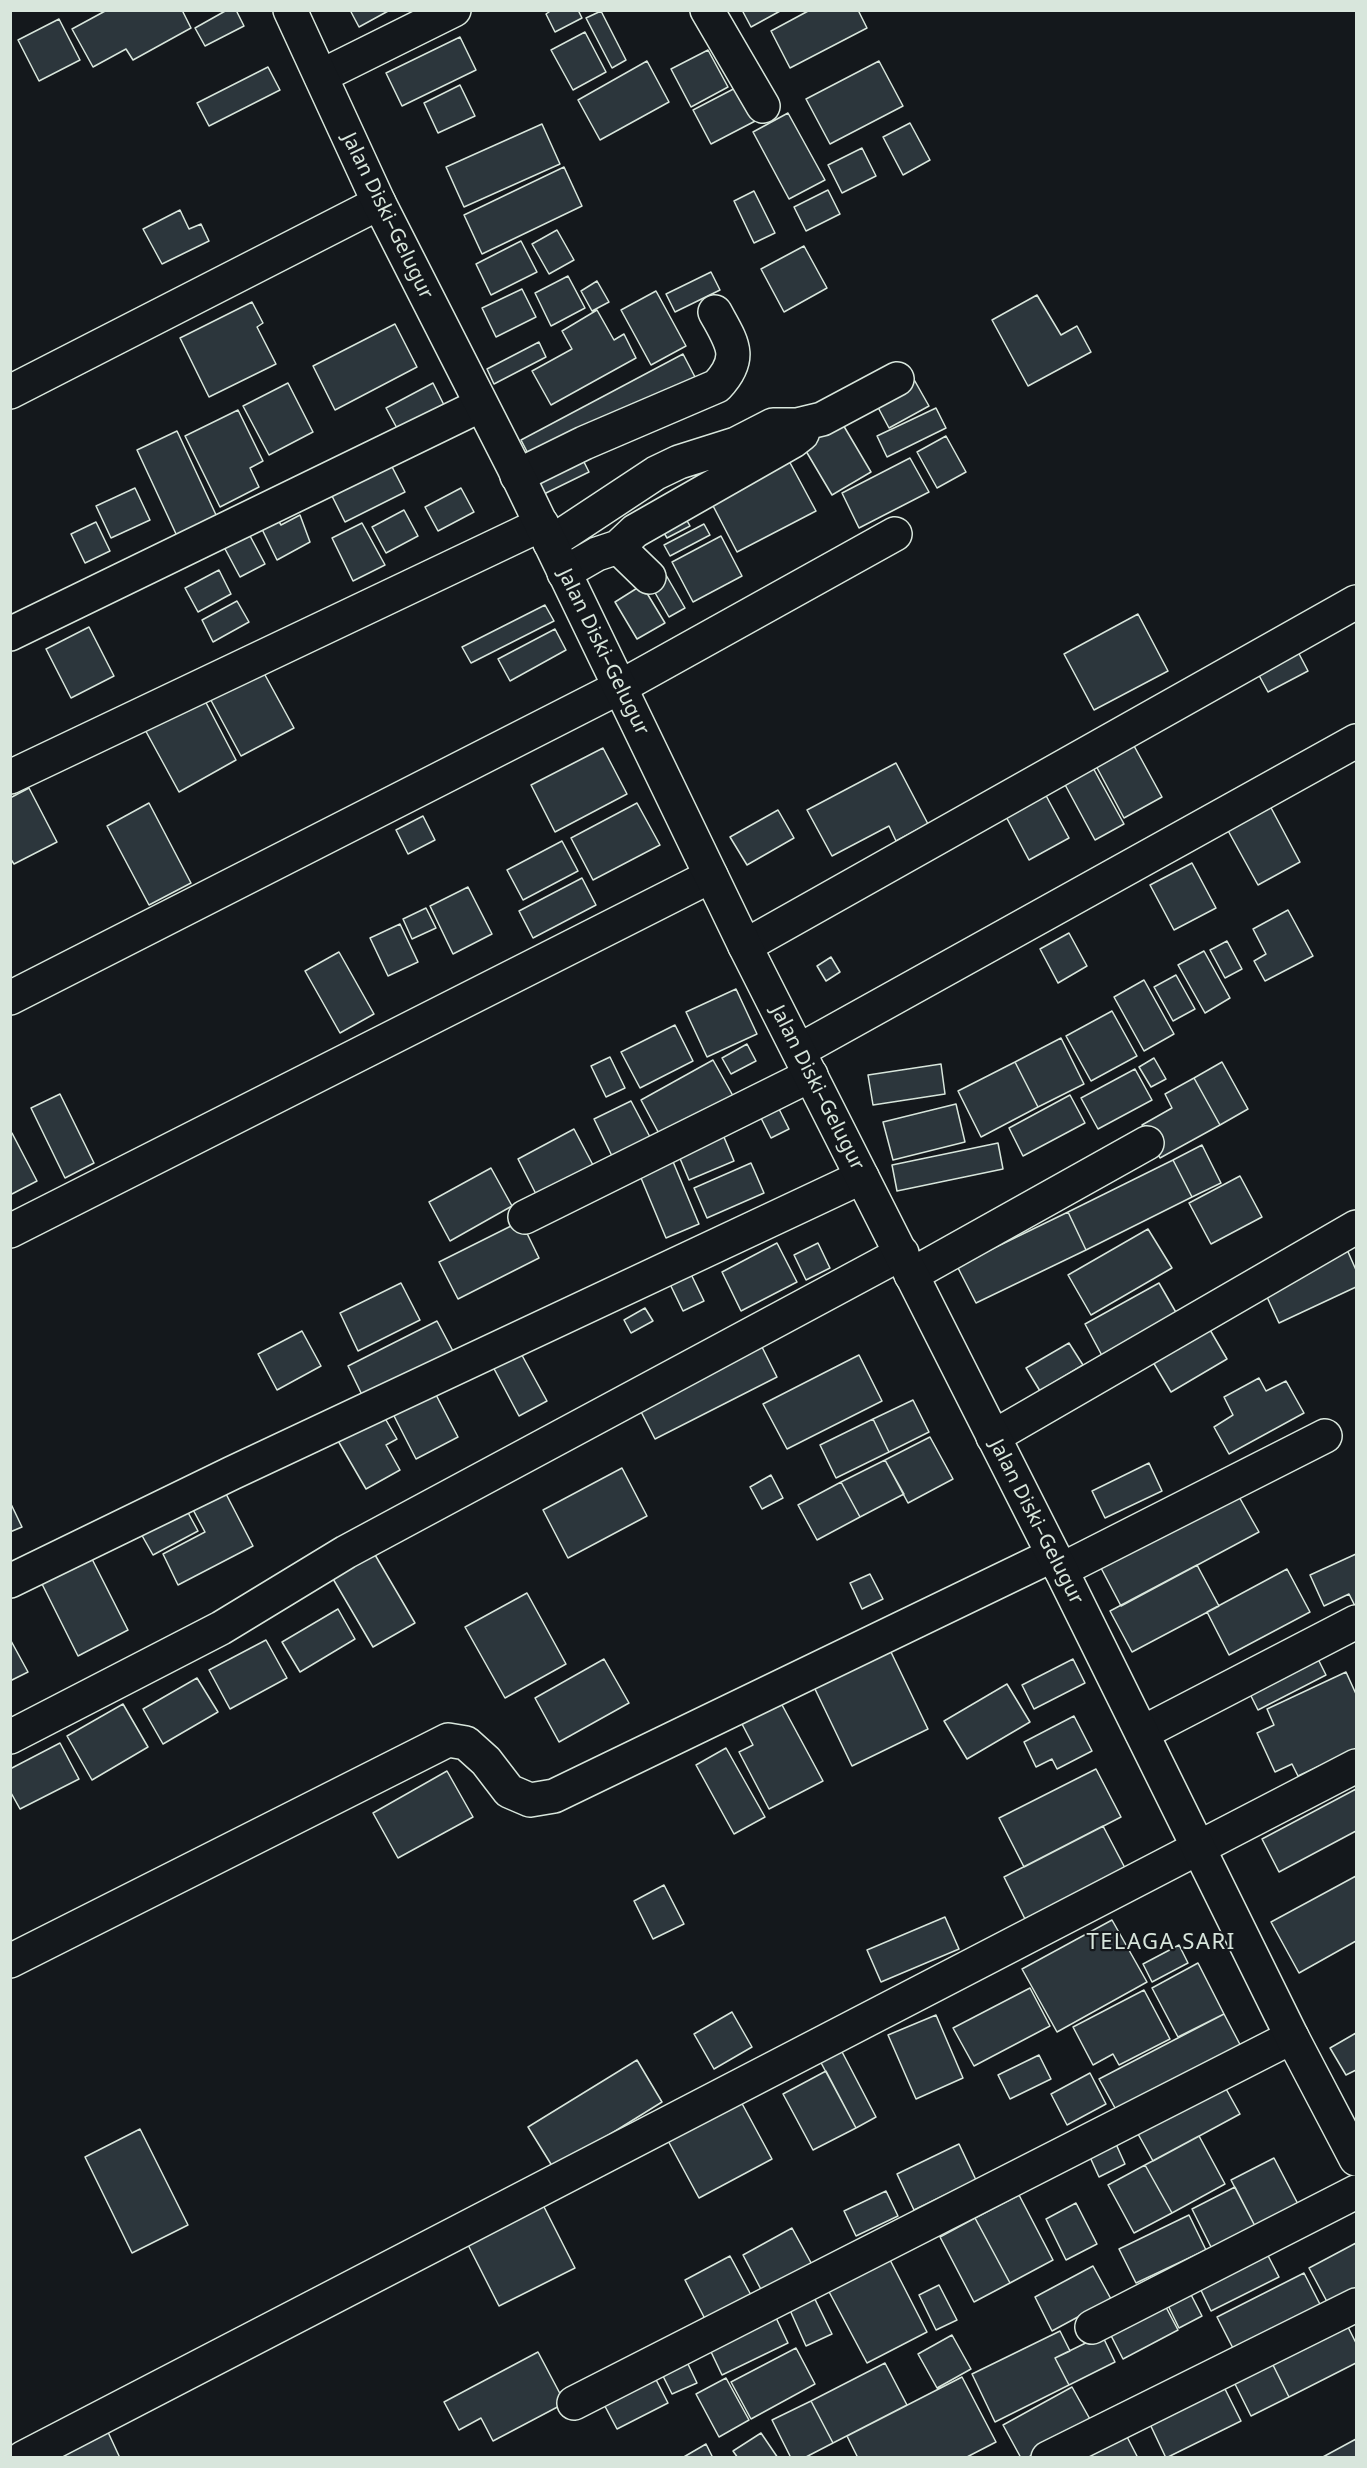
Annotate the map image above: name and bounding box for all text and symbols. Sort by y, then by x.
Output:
street label: Jalan Diski–Gelugur [336,129,438,303]
street label: Jalan Diski–Gelugur [552,565,654,739]
street label: Jalan Diski–Gelugur [765,1001,869,1175]
street label: Jalan Diski–Gelugur [984,1435,1088,1609]
district label: TELAGA SARI [1086,1930,1236,1956]

